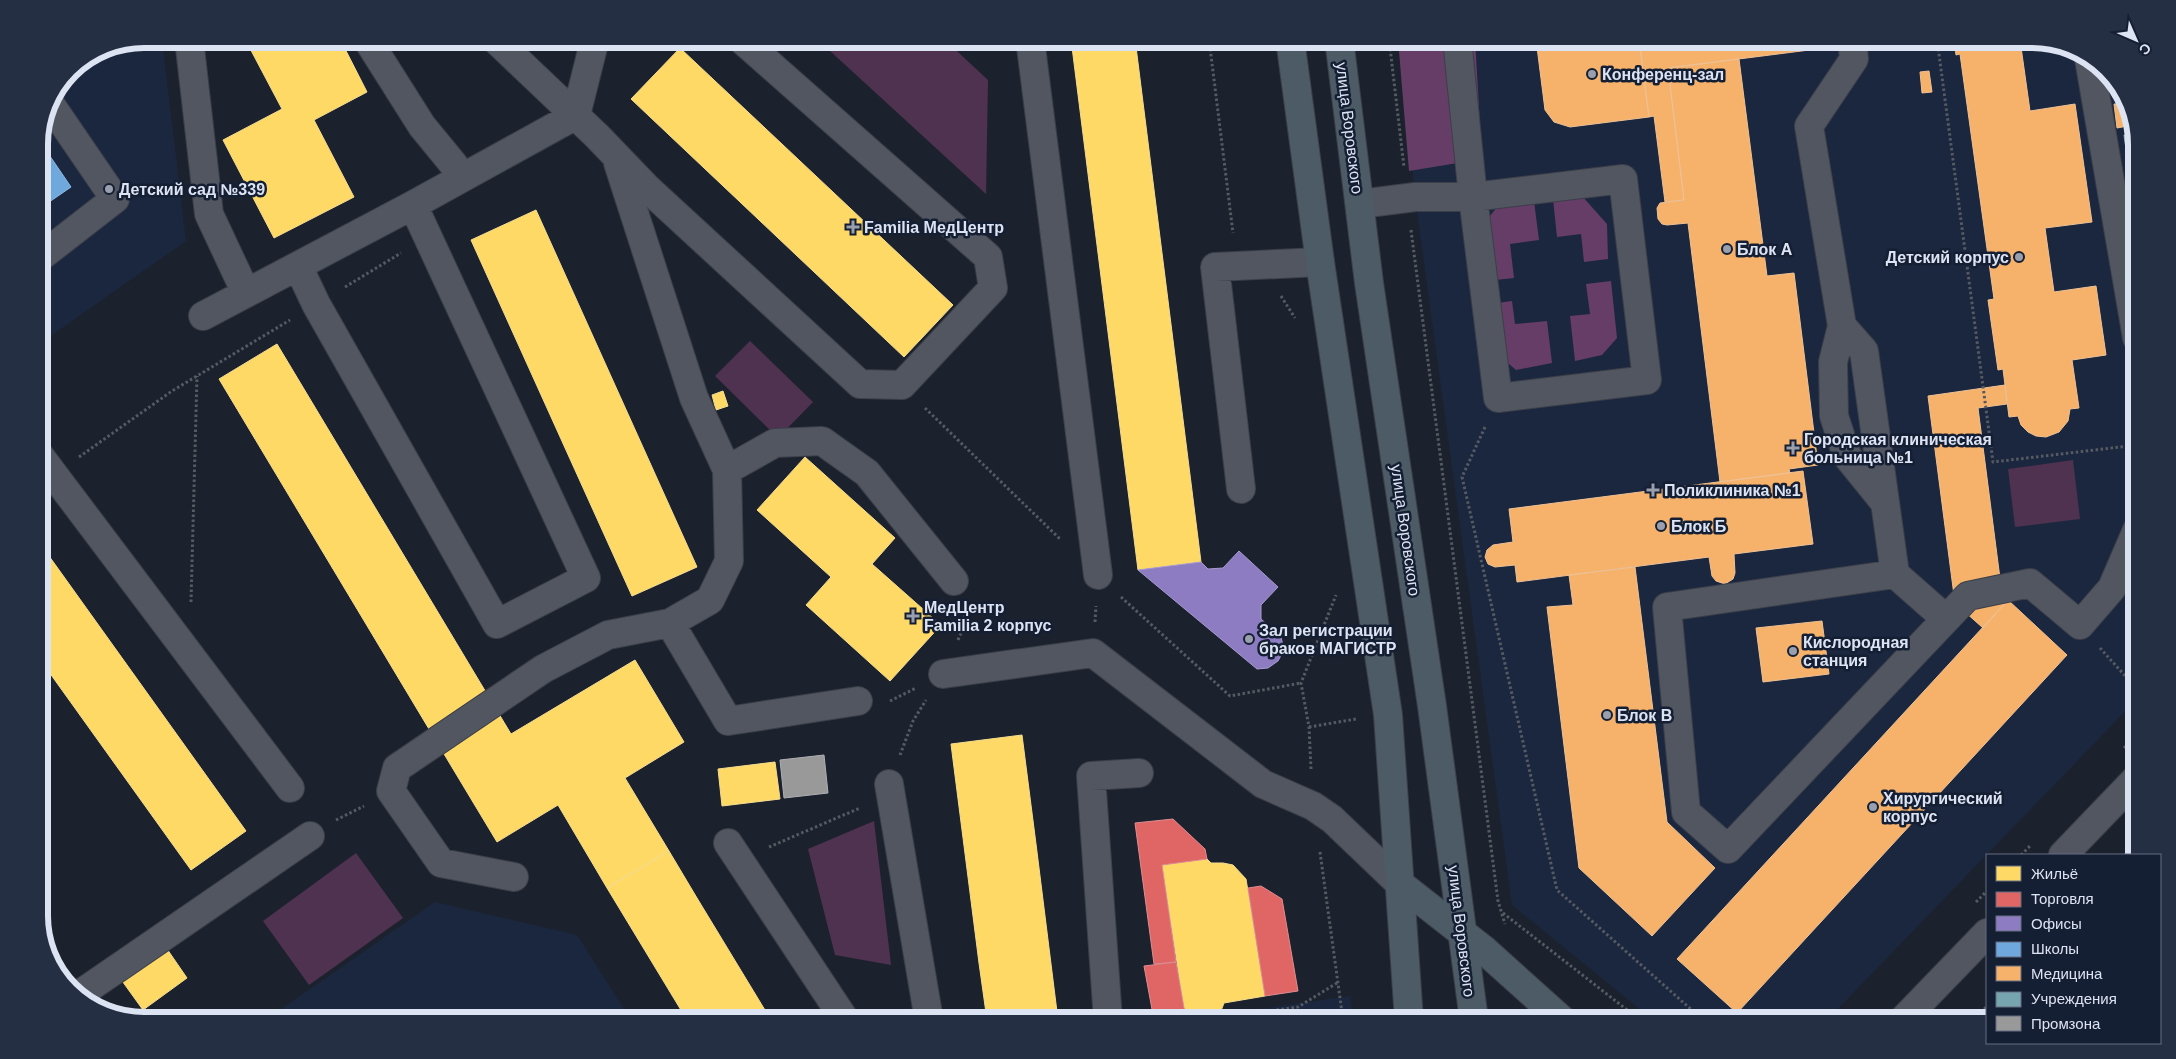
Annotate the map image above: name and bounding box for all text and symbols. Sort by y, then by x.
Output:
north arrow [2111,15,2161,65]
text: С [2136,40,2154,58]
street label: улица Воровского [1333,61,1366,195]
place label: Конференц-зал [1602,66,1724,83]
marker: Конференц-зал [1586,68,1598,80]
place label: Детский сад №339 [119,181,265,198]
marker: Детский сад №339 [103,183,115,195]
place label: Familia МедЦентр [864,219,1004,236]
marker: Familia МедЦентр [846,220,860,234]
place label: Блок А [1737,241,1793,258]
marker: Блок А [1721,243,1733,255]
place label: Детский корпус [1886,249,2009,266]
marker: Детский корпус [2013,251,2025,263]
place label: Городская клиническая больница №1 [1804,431,1992,466]
marker: Городская клиническая больница №1 [1786,441,1800,455]
street label: улица Воровского [1388,463,1423,597]
place label: Поликлиника №1 [1664,482,1801,499]
marker: Поликлиника №1 [1646,483,1660,497]
place label: Блок Б [1671,518,1726,535]
marker: Блок Б [1655,520,1667,532]
place label: МедЦентр Familia 2 корпус [924,599,1051,634]
marker: МедЦентр Familia 2 корпус [906,609,920,623]
place label: Зал регистрации браков МАГИСТР [1259,622,1397,657]
marker: Зал регистрации браков МАГИСТР [1243,633,1255,645]
place label: Кислородная станция [1803,634,1909,669]
marker: Кислородная станция [1787,645,1799,657]
place label: Блок В [1617,707,1672,724]
marker: Блок В [1601,709,1613,721]
place label: Хирургический корпус [1883,790,2003,825]
marker: Хирургический корпус [1867,801,1879,813]
legend [1986,854,2161,1044]
street label: улица Воровского [1445,864,1478,998]
text: Жильё [2031,865,2078,882]
text: Торговля [2031,890,2094,907]
text: Офисы [2031,915,2082,932]
text: Школы [2031,940,2079,957]
text: Медицина [2031,965,2103,982]
text: Учреждения [2031,990,2117,1007]
text: Промзона [2031,1015,2101,1032]

